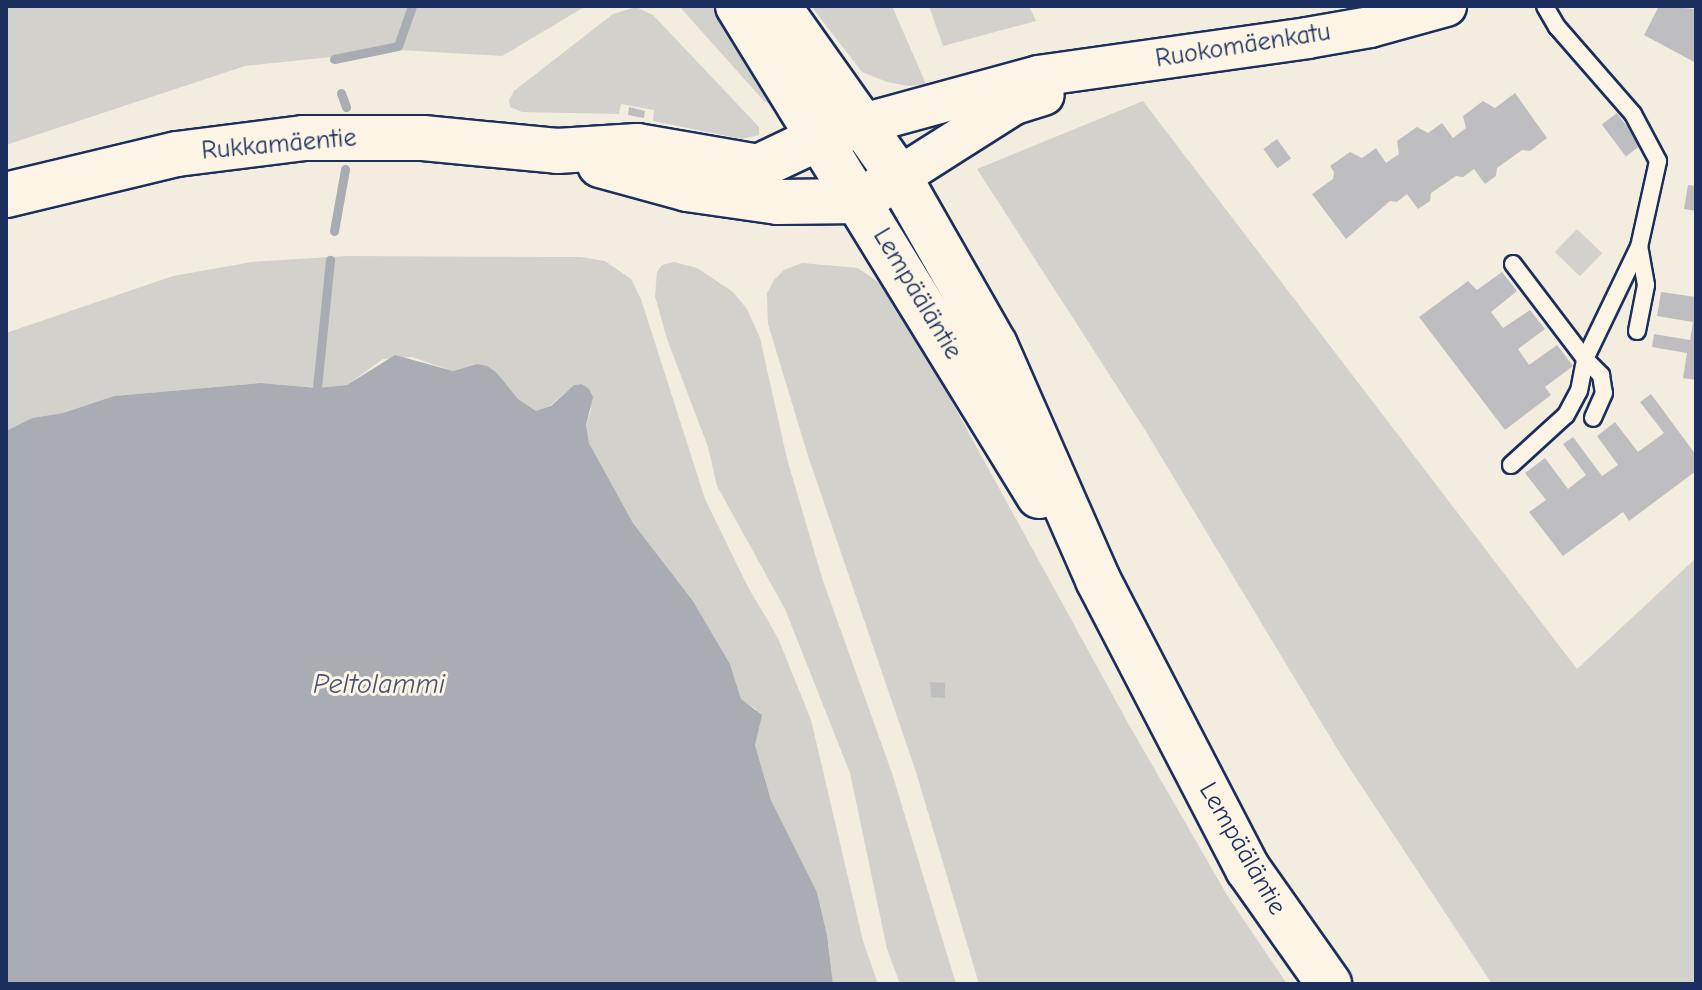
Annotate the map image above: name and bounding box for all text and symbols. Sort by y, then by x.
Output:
street label: Ruokomäenkatu [1153,17,1333,75]
street label: Rukkamäentie [200,123,358,167]
street label: Lempääläntie [866,223,968,365]
water label: Peltolammi [313,667,445,701]
street label: Lempääläntie [1192,777,1292,921]

